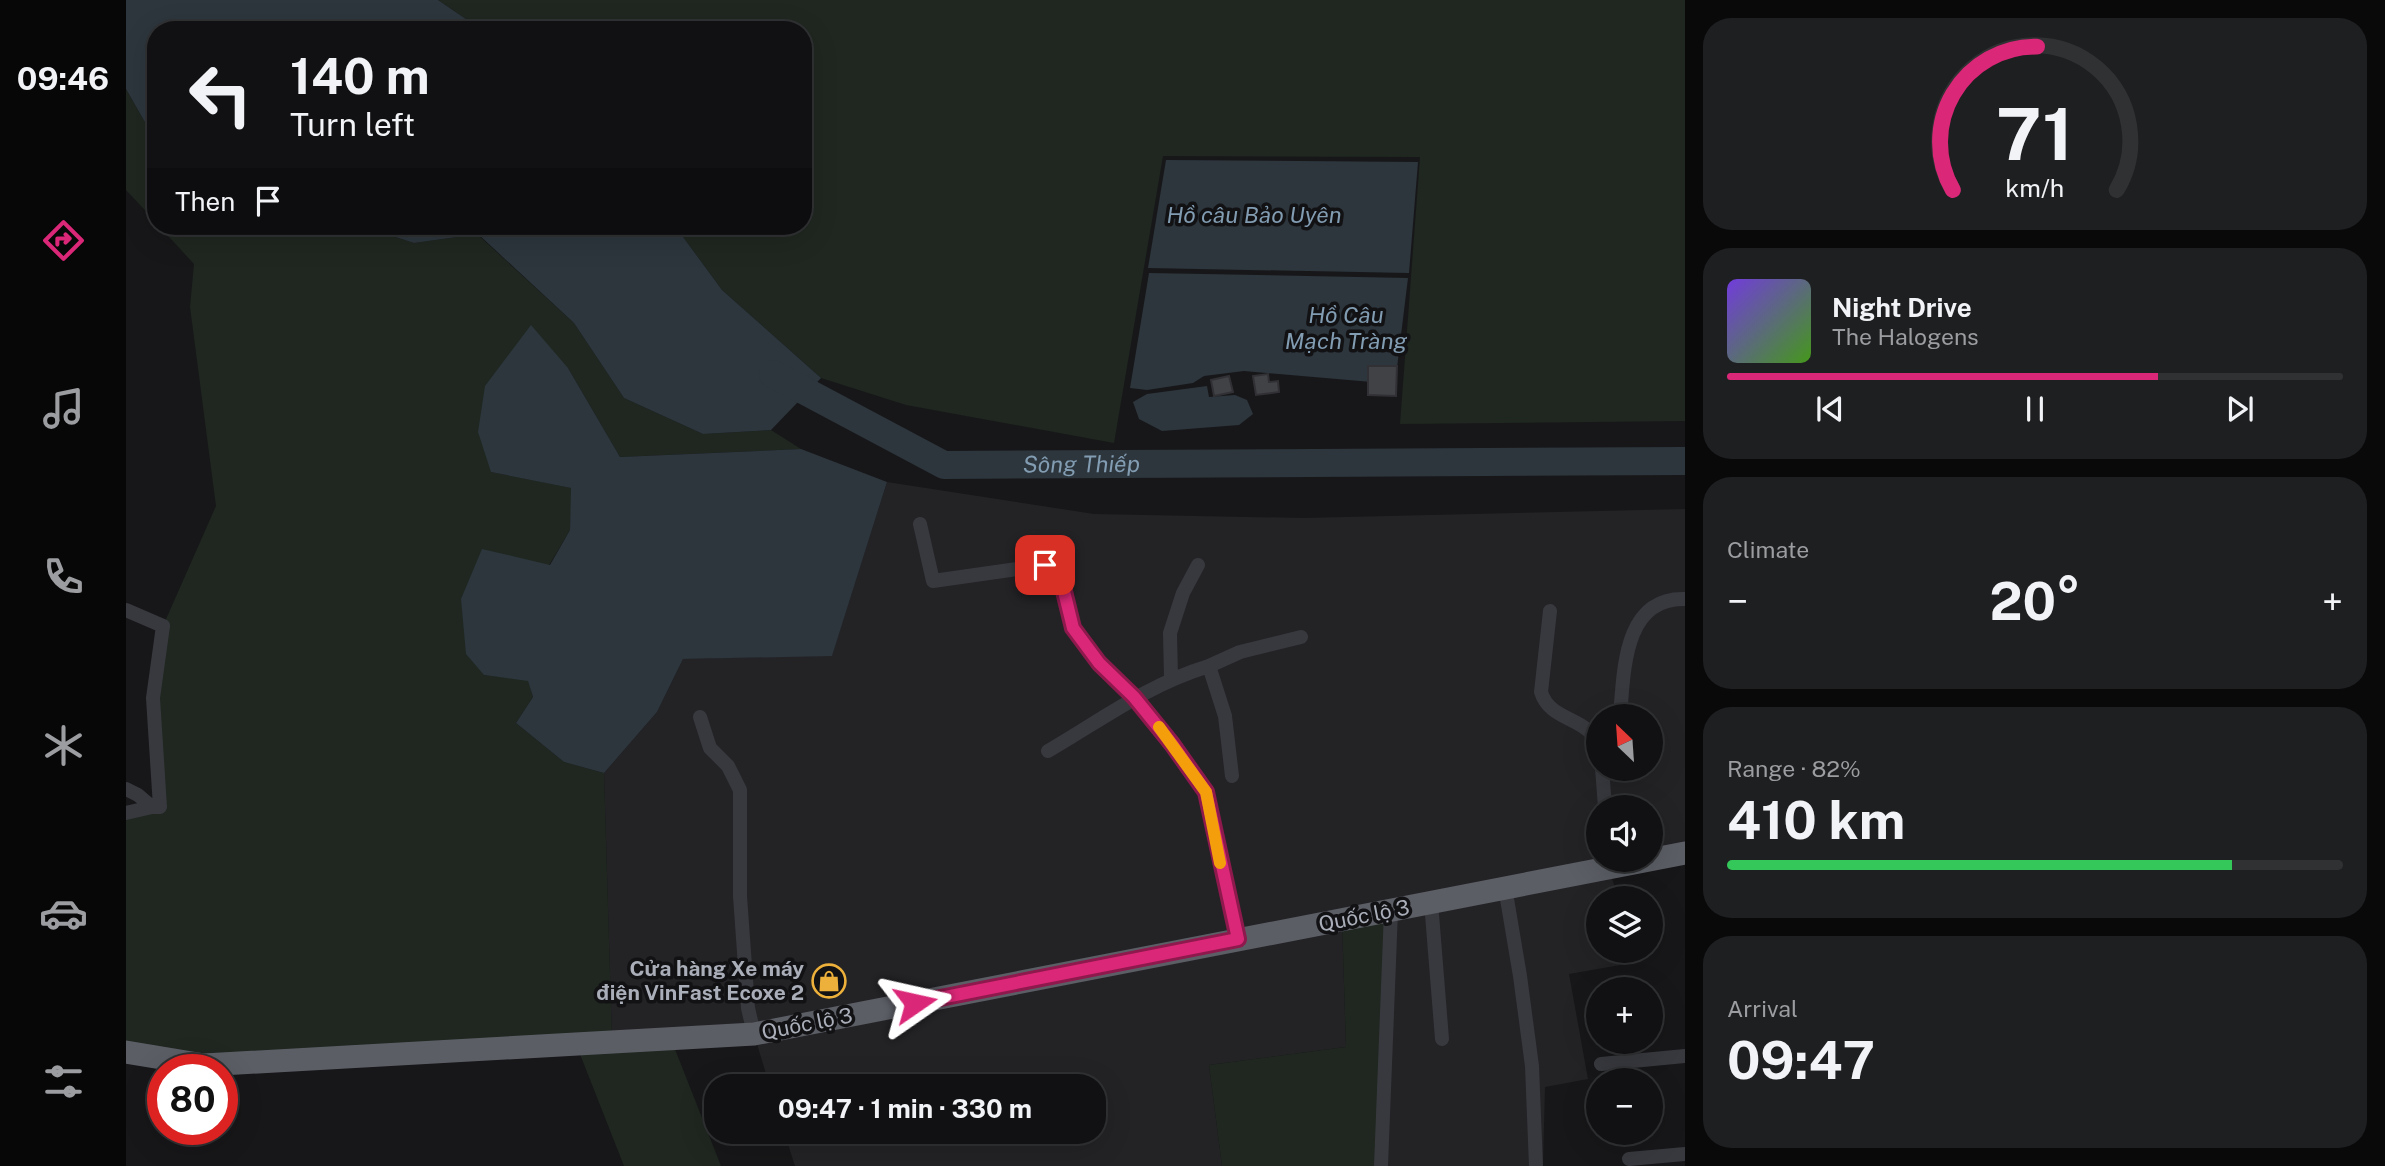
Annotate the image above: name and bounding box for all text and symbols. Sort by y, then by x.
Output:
text: 140 m [290,47,430,105]
icon: left [175,49,266,140]
text: 09:46 [17,60,109,97]
text: 71 [1996,91,2074,176]
text: Turn left [290,106,415,143]
text: km/h [2006,173,2064,203]
icon: arrive [249,182,287,220]
text: Then [175,186,235,217]
water label: Hồ câu Bảo Uyên [1166,201,1342,228]
icon: directions [39,216,88,265]
text: Night Drive [1832,292,1972,323]
water label: Hồ Câu Mạch Tràng [1285,301,1407,354]
text: The Halogens [1832,323,1979,350]
icon: music [39,384,88,433]
icon: previous [1811,390,1849,428]
icon: pause [2016,390,2054,428]
icon: next [2221,390,2259,428]
water label: Sông Thiếp [1023,450,1140,478]
pin [1015,535,1075,595]
text: Climate [1727,536,1809,563]
icon: arrive [1026,546,1064,584]
icon: phone [39,552,88,601]
text: 20° [1989,571,2081,632]
text: − [1727,579,1748,624]
text: + [2322,579,2343,624]
north arrow [1586,704,1662,780]
map controls [1586,704,1663,1145]
icon: climate [39,721,88,770]
text: Range · 82% [1727,755,1861,782]
text: 410 km [1727,790,1905,851]
button: sound [1586,795,1663,872]
button: layers [1586,886,1663,963]
icon: car [39,889,88,938]
street label: Quốc lộ 3 [1316,894,1411,937]
place label: Cửa hàng Xe máy điện VinFast Ecoxe 2 [596,956,804,1005]
shop icon: Cửa hàng Xe máy điện VinFast Ecoxe 2 [810,962,848,1000]
position arrow [878,966,952,1040]
button: + [1586,977,1663,1054]
text: Arrival [1727,995,1798,1022]
street label: Quốc lộ 3 [759,1002,854,1045]
text: 09:47 [1727,1030,1875,1091]
speed limit sign: 80 [147,1054,238,1145]
icon: filters [39,1057,88,1106]
button: − [1586,1068,1663,1145]
text: 09:47 · 1 min · 330 m [778,1093,1032,1124]

